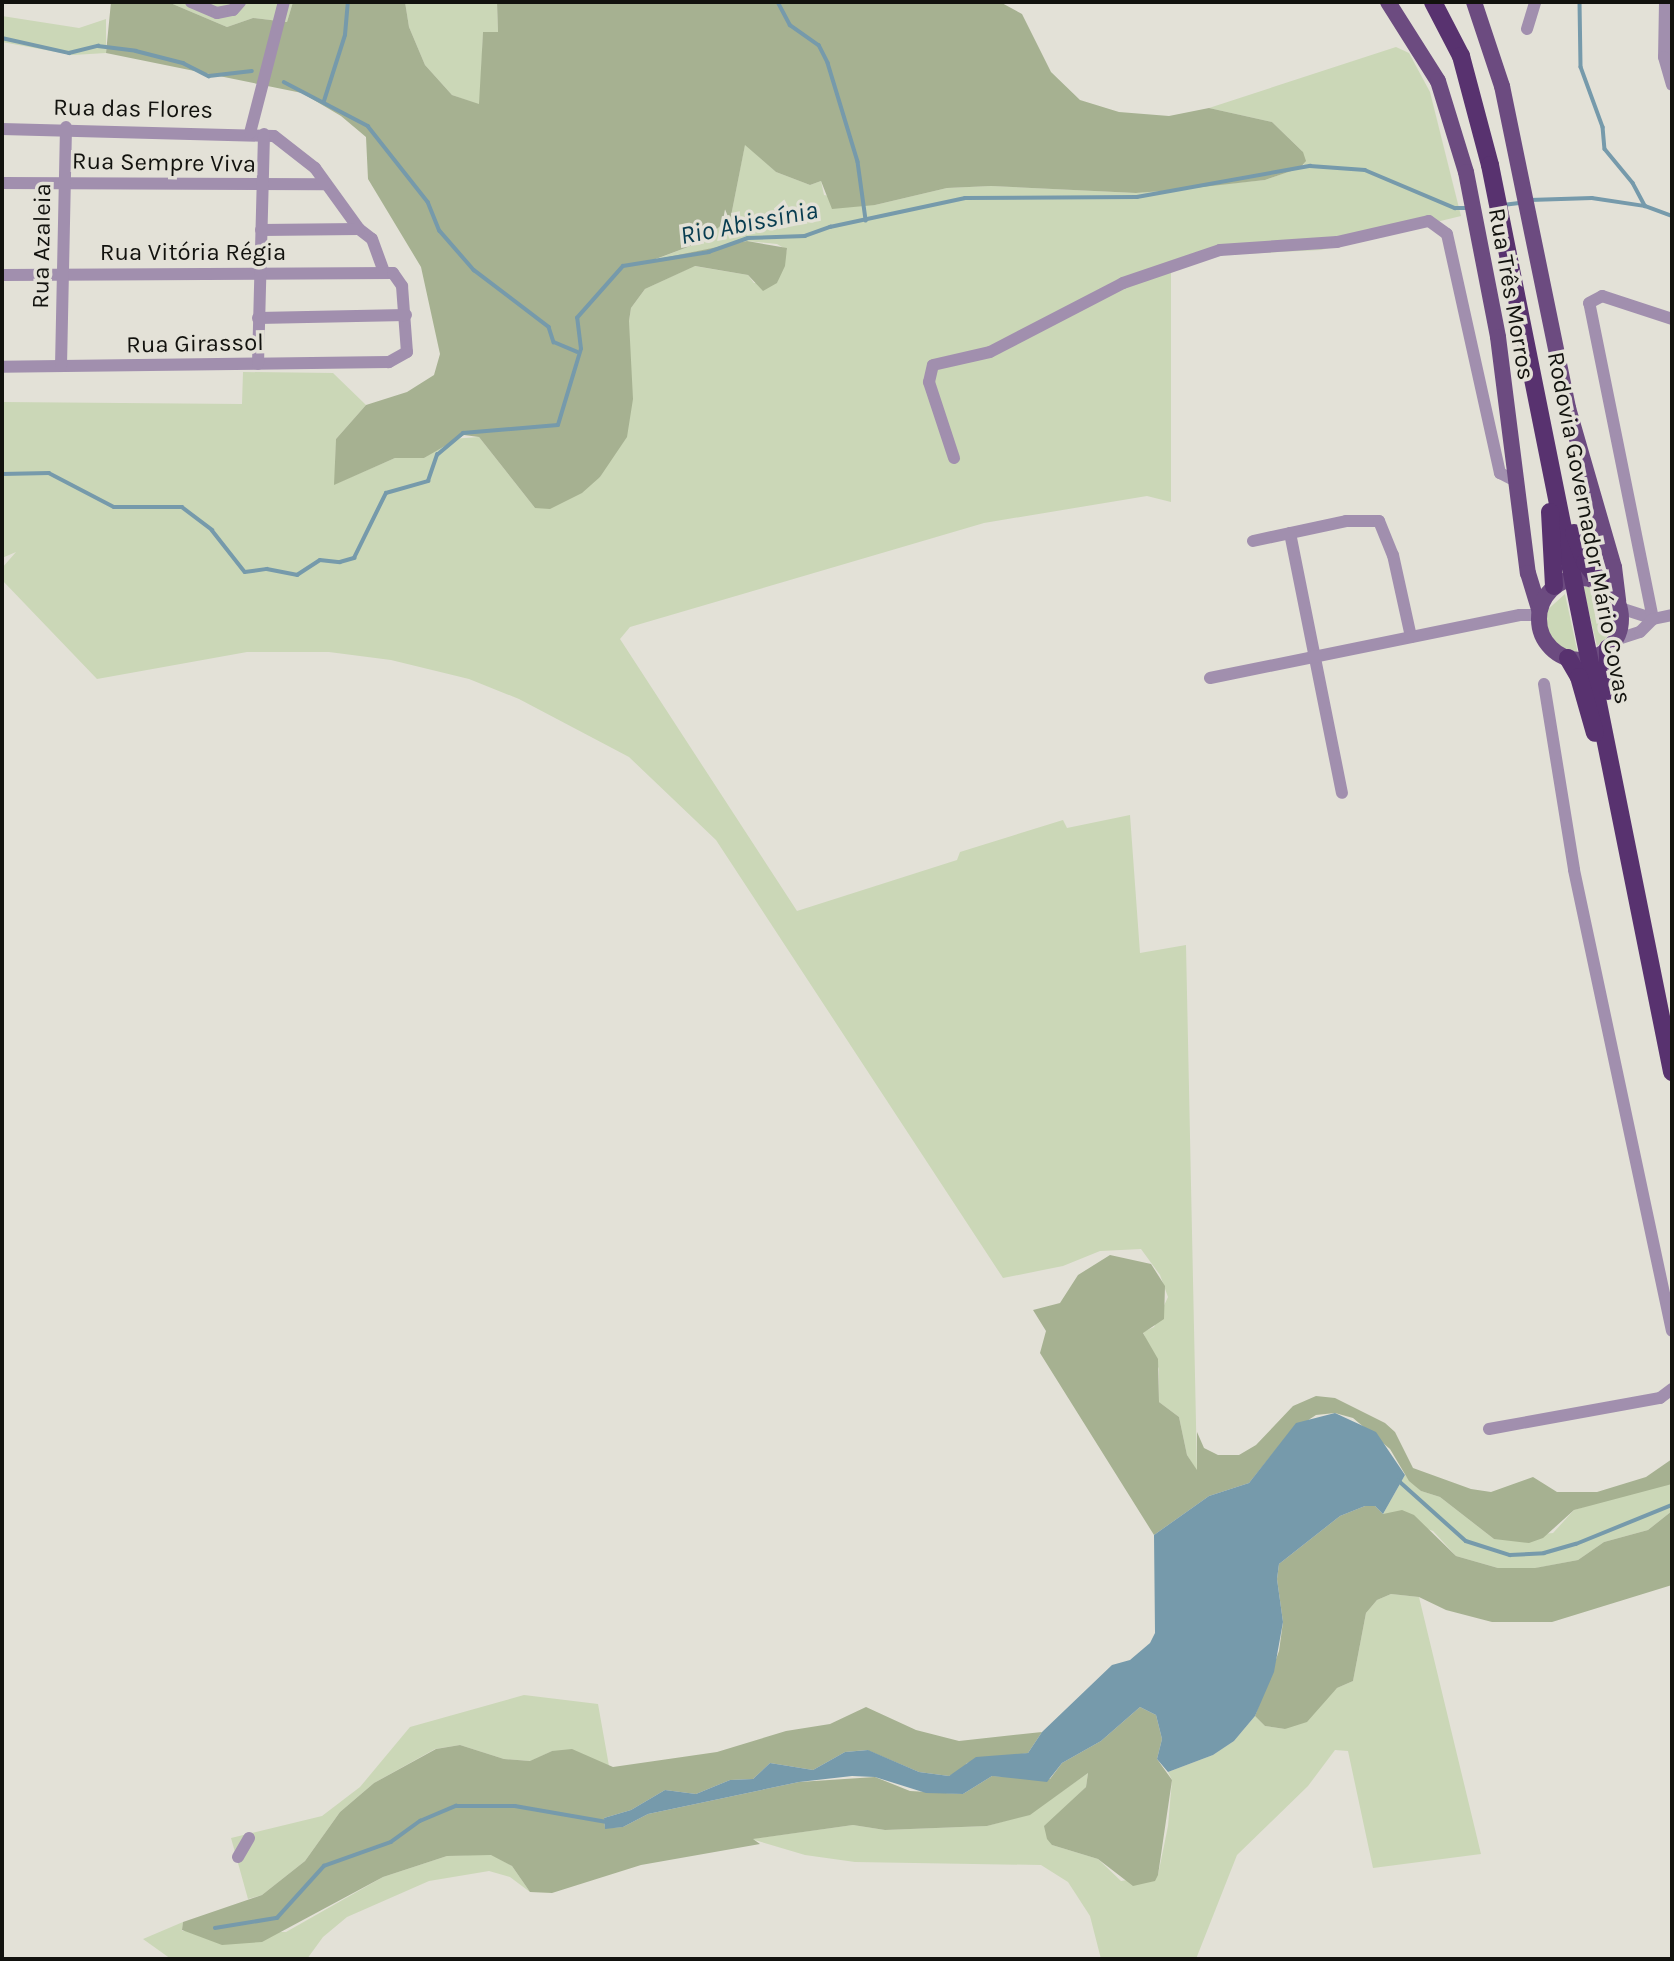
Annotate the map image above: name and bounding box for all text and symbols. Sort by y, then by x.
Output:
street label: Rua das Flores [53,93,213,125]
street label: Rua Sempre Viva [72,147,256,179]
street label: Rua Azaleia [27,183,57,309]
water label: Rio Abissínia [678,194,820,252]
street label: Rua Três Morros [1482,206,1540,382]
street label: Rua Vitória Régia [100,239,286,267]
street label: Rua Girassol [126,328,264,360]
street label: Rodovia Governador Mário Covas [1541,349,1637,707]

